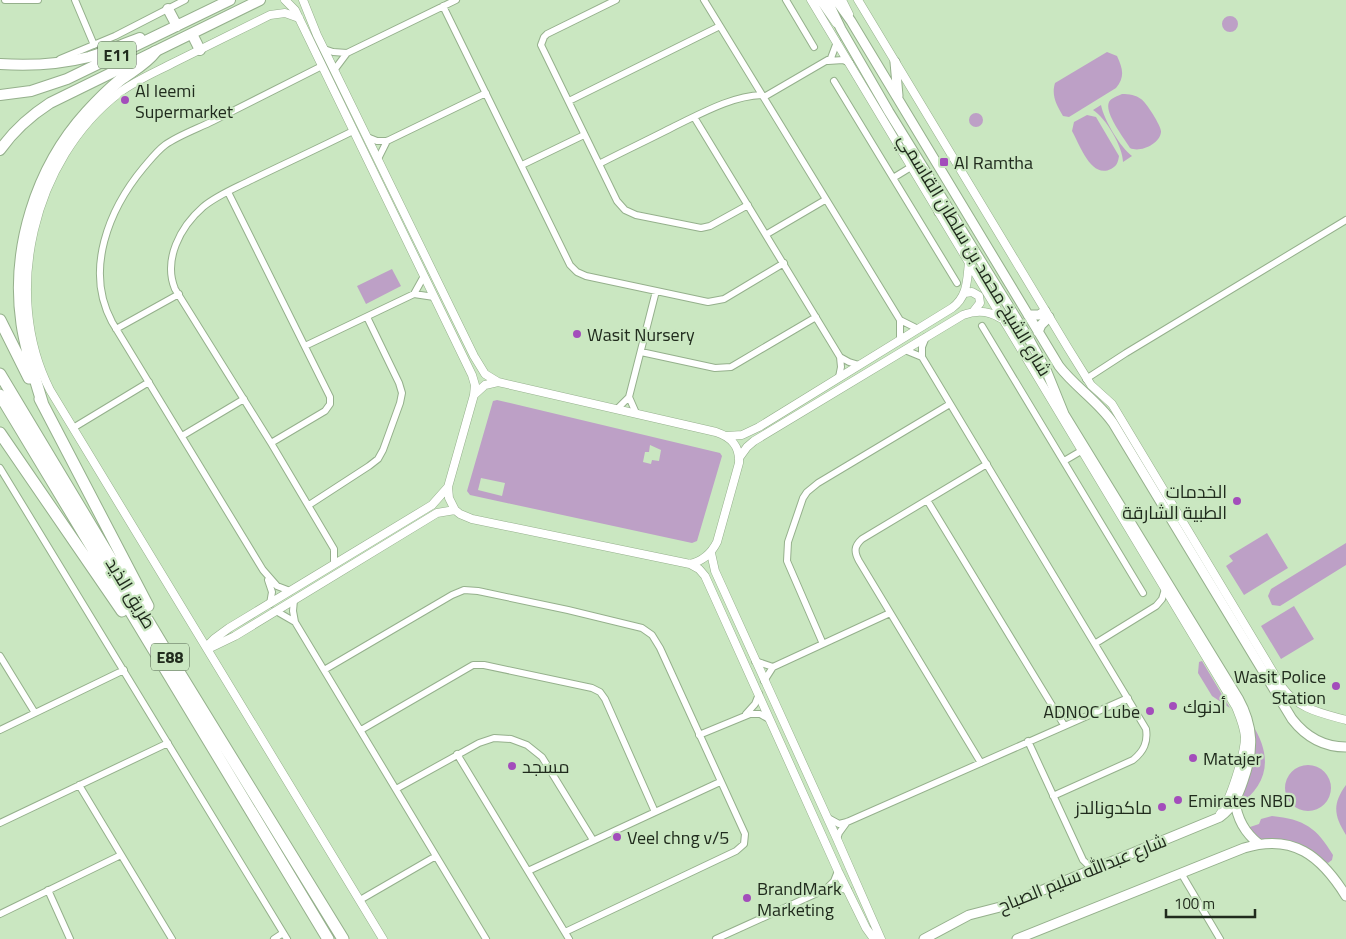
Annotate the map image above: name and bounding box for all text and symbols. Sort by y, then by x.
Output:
road number: E11 [98,42,136,68]
place label: Al Ieemi Supermarket [135,77,234,125]
marker: Al Ieemi Supermarket [119,94,131,106]
street label: شارع الشيخ محمد بن سلطان القاسمي [891,129,1058,382]
place label: Al Ramtha [954,149,1033,176]
marker: Al Ramtha [938,156,950,168]
place label: Wasit Nursery [587,321,695,348]
marker: Wasit Nursery [571,328,583,340]
place label: الخدمات الطبية الشارقة [1122,478,1227,526]
marker: الخدمات الطبية الشارقة [1231,495,1243,507]
street label: طريق الذيد [99,552,163,634]
road number: E88 [151,644,189,670]
place label: Wasit Police Station [1234,663,1326,711]
marker: Wasit Police Station [1330,680,1342,692]
place label: أدنوك [1183,693,1226,720]
place label: ADNOC Lube [1043,698,1140,725]
marker: أدنوك [1167,700,1179,712]
marker: ADNOC Lube [1144,705,1156,717]
place label: Matajer [1203,745,1262,772]
marker: Matajer [1187,752,1199,764]
place label: مسجد [522,753,570,780]
marker: مسجد [506,760,518,772]
place label: Emirates NBD [1188,787,1295,814]
place label: ماكدونالدز [1074,794,1152,821]
marker: Emirates NBD [1172,794,1184,806]
marker: ماكدونالدز [1156,801,1168,813]
place label: Veel chng v/5 [627,824,729,851]
street label: شارع عبدالله سليم الصباح [994,827,1170,919]
marker: Veel chng v/5 [611,831,623,843]
place label: BrandMark Marketing [757,875,842,923]
scale bar [1166,886,1255,918]
marker: BrandMark Marketing [741,892,753,904]
text: 100 m [1174,892,1215,915]

